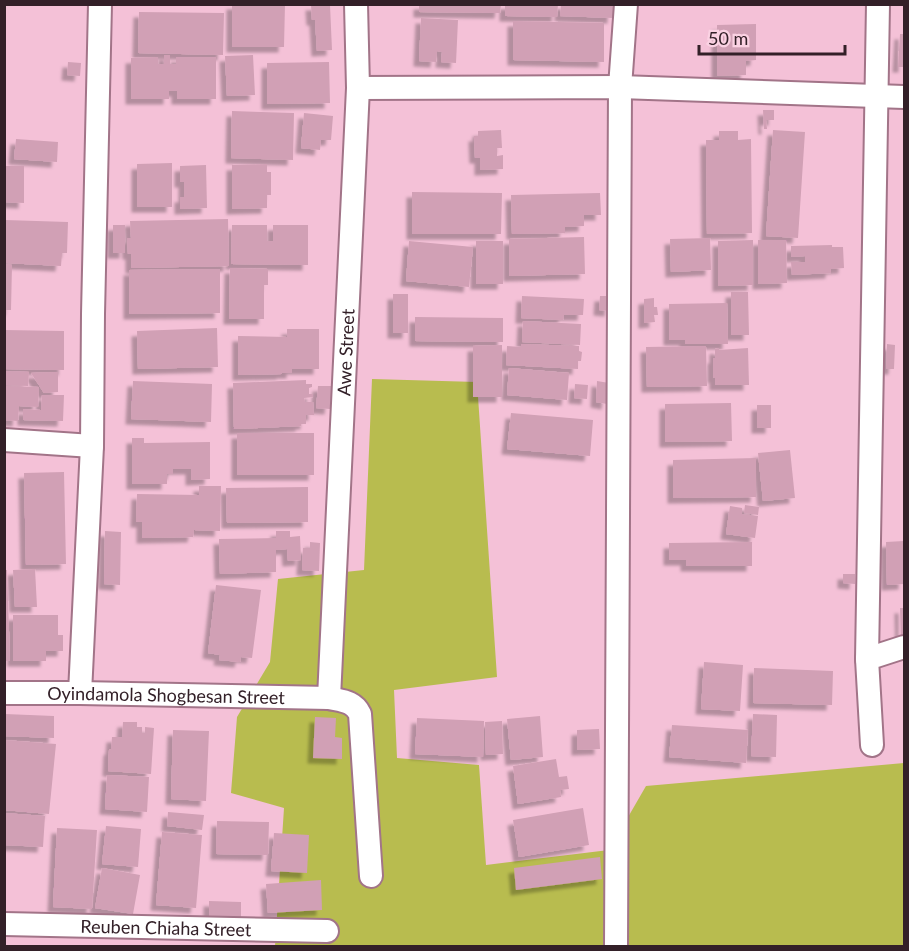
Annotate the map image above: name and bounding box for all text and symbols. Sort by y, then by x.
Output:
scale bar [699,18,844,56]
text: 50 m [708,27,748,49]
street label: Awe Street [332,308,359,396]
street label: Oyindamola Shogbesan Street [47,682,286,708]
street label: Reuben Chiaha Street [80,915,252,940]

